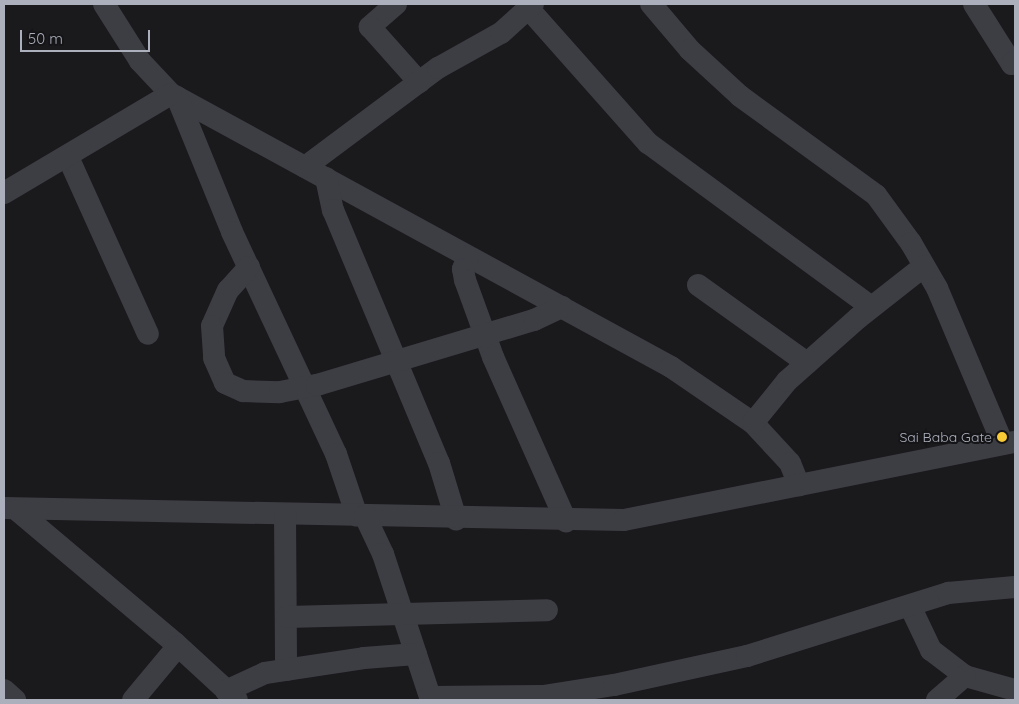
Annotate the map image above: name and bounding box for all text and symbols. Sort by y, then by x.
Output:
scale bar [22,20,152,52]
text: 50 m [28,29,63,48]
place label: Sai Baba Gate [899,429,992,445]
marker: Sai Baba Gate [996,431,1008,443]

